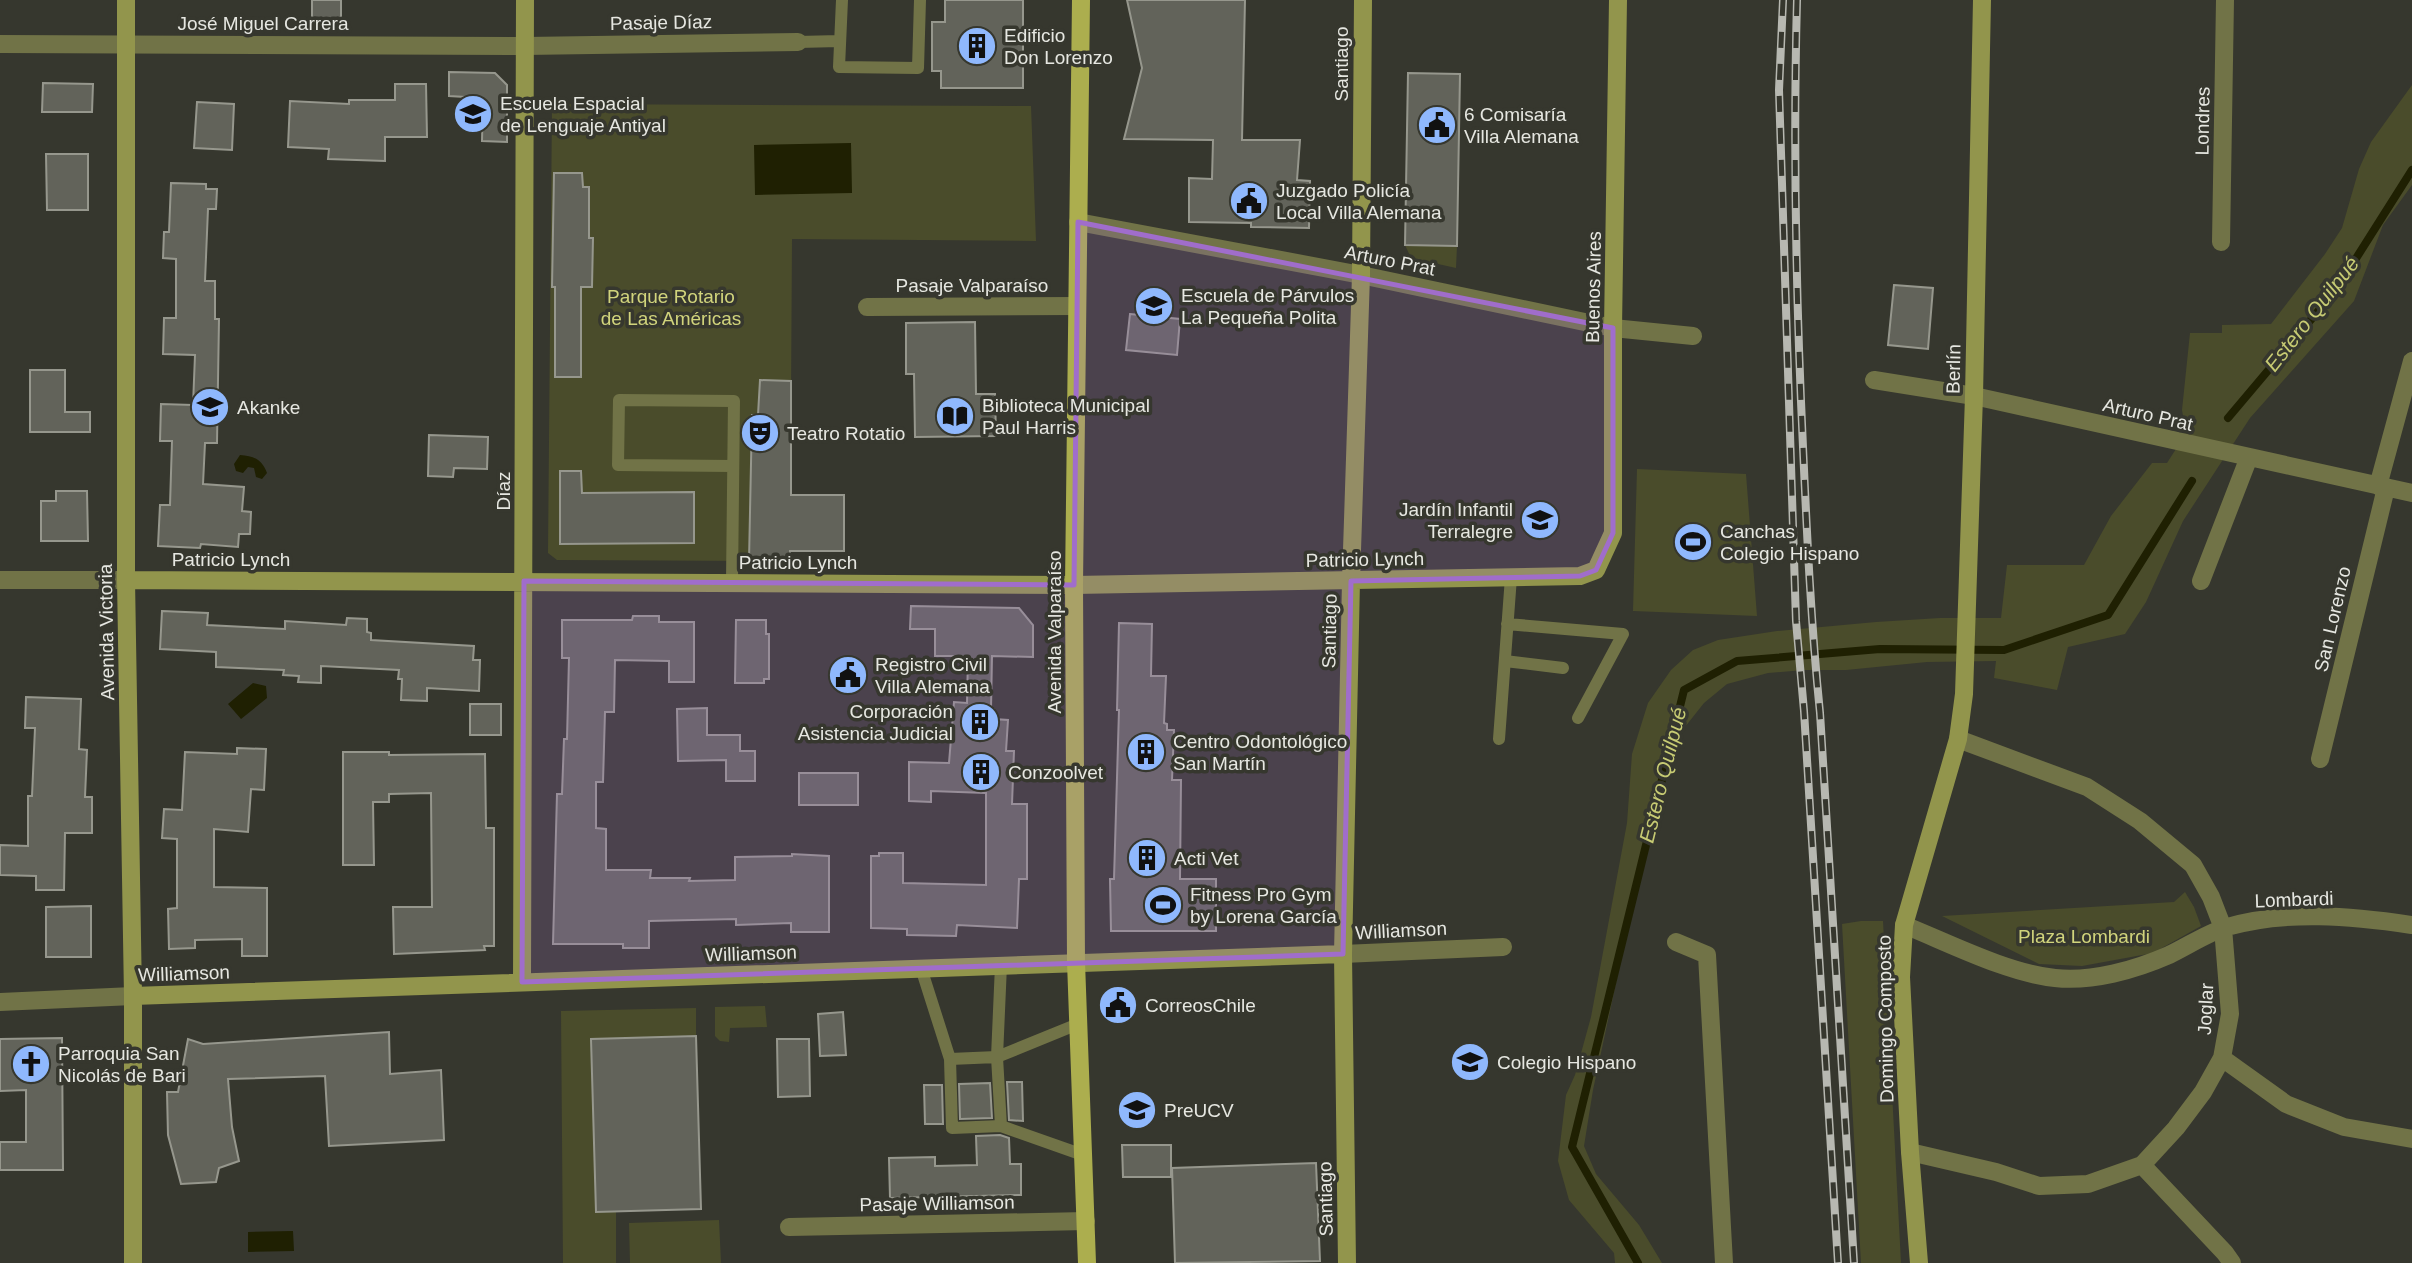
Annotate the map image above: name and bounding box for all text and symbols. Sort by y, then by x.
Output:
street label: Pasaje Díaz [610,11,712,34]
street label: José Miguel Carrera [177,13,349,34]
building icon: Edificio Don Lorenzo [956,25,998,67]
place label: Edificio Don Lorenzo [1004,25,1113,68]
street label: Santiago [1331,26,1352,102]
street label: Londres [2191,86,2214,156]
school or university icon: Escuela Espacial de Lenguaje Antiyal [452,93,494,135]
place label: Escuela Espacial de Lenguaje Antiyal [500,93,666,136]
public building icon: 6 Comisaría Villa Alemana [1416,104,1458,146]
place label: 6 Comisaría Villa Alemana [1464,104,1579,147]
public building icon: Juzgado Policía Local Villa Alemana [1228,180,1270,222]
place label: Juzgado Policía Local Villa Alemana [1276,180,1442,223]
street label: Buenos Aires [1582,231,1605,343]
street label: Arturo Prat [1343,241,1438,280]
water label: Estero Quilpué [2260,252,2363,376]
street label: Pasaje Valparaíso [896,275,1048,296]
school or university icon: Escuela de Párvulos La Pequeña Polita [1133,285,1175,327]
place label: Escuela de Párvulos La Pequeña Polita [1181,285,1354,328]
park label: Parque Rotario de Las Américas [601,286,741,329]
street label: Berlín [1943,344,1964,394]
school or university icon: Akanke [189,386,231,428]
street label: Arturo Prat [2101,394,2196,435]
library icon: Biblioteca Municipal Paul Harris [934,395,976,437]
place label: Biblioteca Municipal Paul Harris [982,395,1150,438]
place label: Akanke [237,397,300,418]
theatre icon: Teatro Rotatio [739,412,781,454]
place label: Teatro Rotatio [787,423,905,444]
street label: Díaz [493,471,514,511]
place label: Jardín Infantil Terralegre [1399,499,1513,542]
school or university icon: Jardín Infantil Terralegre [1519,499,1561,541]
sports icon: Canchas Colegio Hispano [1672,521,1714,563]
place label: Canchas Colegio Hispano [1720,521,1859,564]
street label: Patricio Lynch [1306,548,1425,571]
street label: Patricio Lynch [172,549,290,570]
street label: Avenida Valparaíso [1044,550,1065,714]
street label: Patricio Lynch [739,552,857,573]
street label: Avenida Victoria [95,563,118,700]
street label: San Lorenzo [2310,564,2355,674]
street label: Santiago [1318,593,1341,669]
public building icon: Registro Civil Villa Alemana [827,654,869,696]
place label: Registro Civil Villa Alemana [875,654,990,697]
place label: Corporación Asistencia Judicial [798,701,953,744]
building icon: Corporación Asistencia Judicial [959,701,1001,743]
water label: Estero Quilpué [1635,705,1690,845]
building icon: Centro Odontológico San Martín [1125,731,1167,773]
place label: Centro Odontológico San Martín [1173,731,1347,774]
building icon: Conzoolvet [960,751,1002,793]
place label: Conzoolvet [1008,762,1104,783]
building icon: Acti Vet [1126,837,1168,879]
place label: Acti Vet [1174,848,1239,869]
sports icon: Fitness Pro Gym by Lorena García [1142,884,1184,926]
place label: Fitness Pro Gym by Lorena García [1190,884,1337,927]
street label: Lombardi [2254,888,2334,911]
street label: Williamson [1355,918,1447,943]
park label: Plaza Lombardi [2018,926,2150,947]
street label: Domingo Composto [1874,935,1897,1103]
street label: Williamson [705,941,797,966]
street label: Williamson [138,961,230,986]
street label: Joglar [2194,982,2217,1035]
public building icon: CorreosChile [1097,984,1139,1026]
place label: CorreosChile [1145,995,1256,1016]
school or university icon: Colegio Hispano [1449,1041,1491,1083]
church icon: Parroquia San Nicolás de Bari [10,1043,52,1085]
place label: Parroquia San Nicolás de Bari [58,1043,186,1086]
place label: Colegio Hispano [1497,1052,1636,1073]
school or university icon: PreUCV [1116,1089,1158,1131]
place label: PreUCV [1164,1100,1234,1121]
street label: Santiago [1314,1161,1337,1237]
street label: Pasaje Williamson [859,1192,1015,1215]

